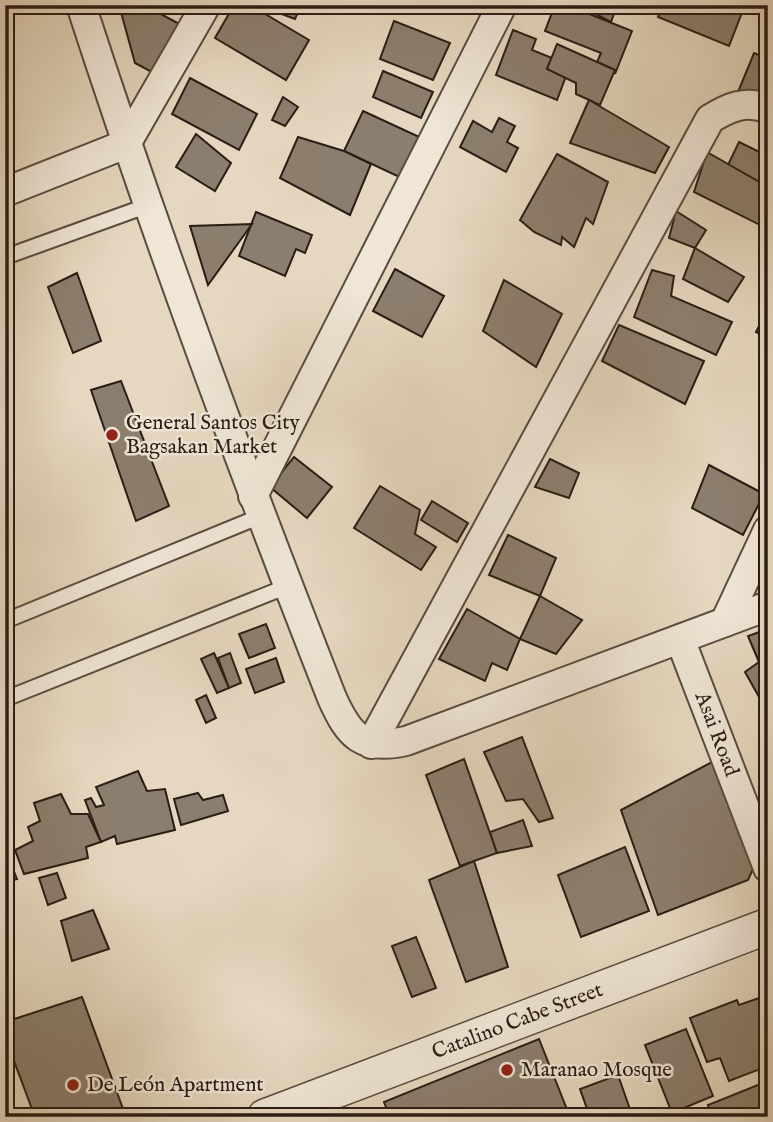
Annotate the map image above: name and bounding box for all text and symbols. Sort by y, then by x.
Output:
place label: General Santos City Bagsakan Market [126,410,300,461]
marker: General Santos City Bagsakan Market [104,427,120,443]
street label: Asai Road [688,687,745,781]
street label: Catalino Cabe Street [428,976,607,1066]
place label: Maranao Mosque [521,1057,672,1084]
marker: Maranao Mosque [499,1062,515,1078]
place label: De León Apartment [87,1072,264,1099]
marker: De León Apartment [65,1077,81,1093]

